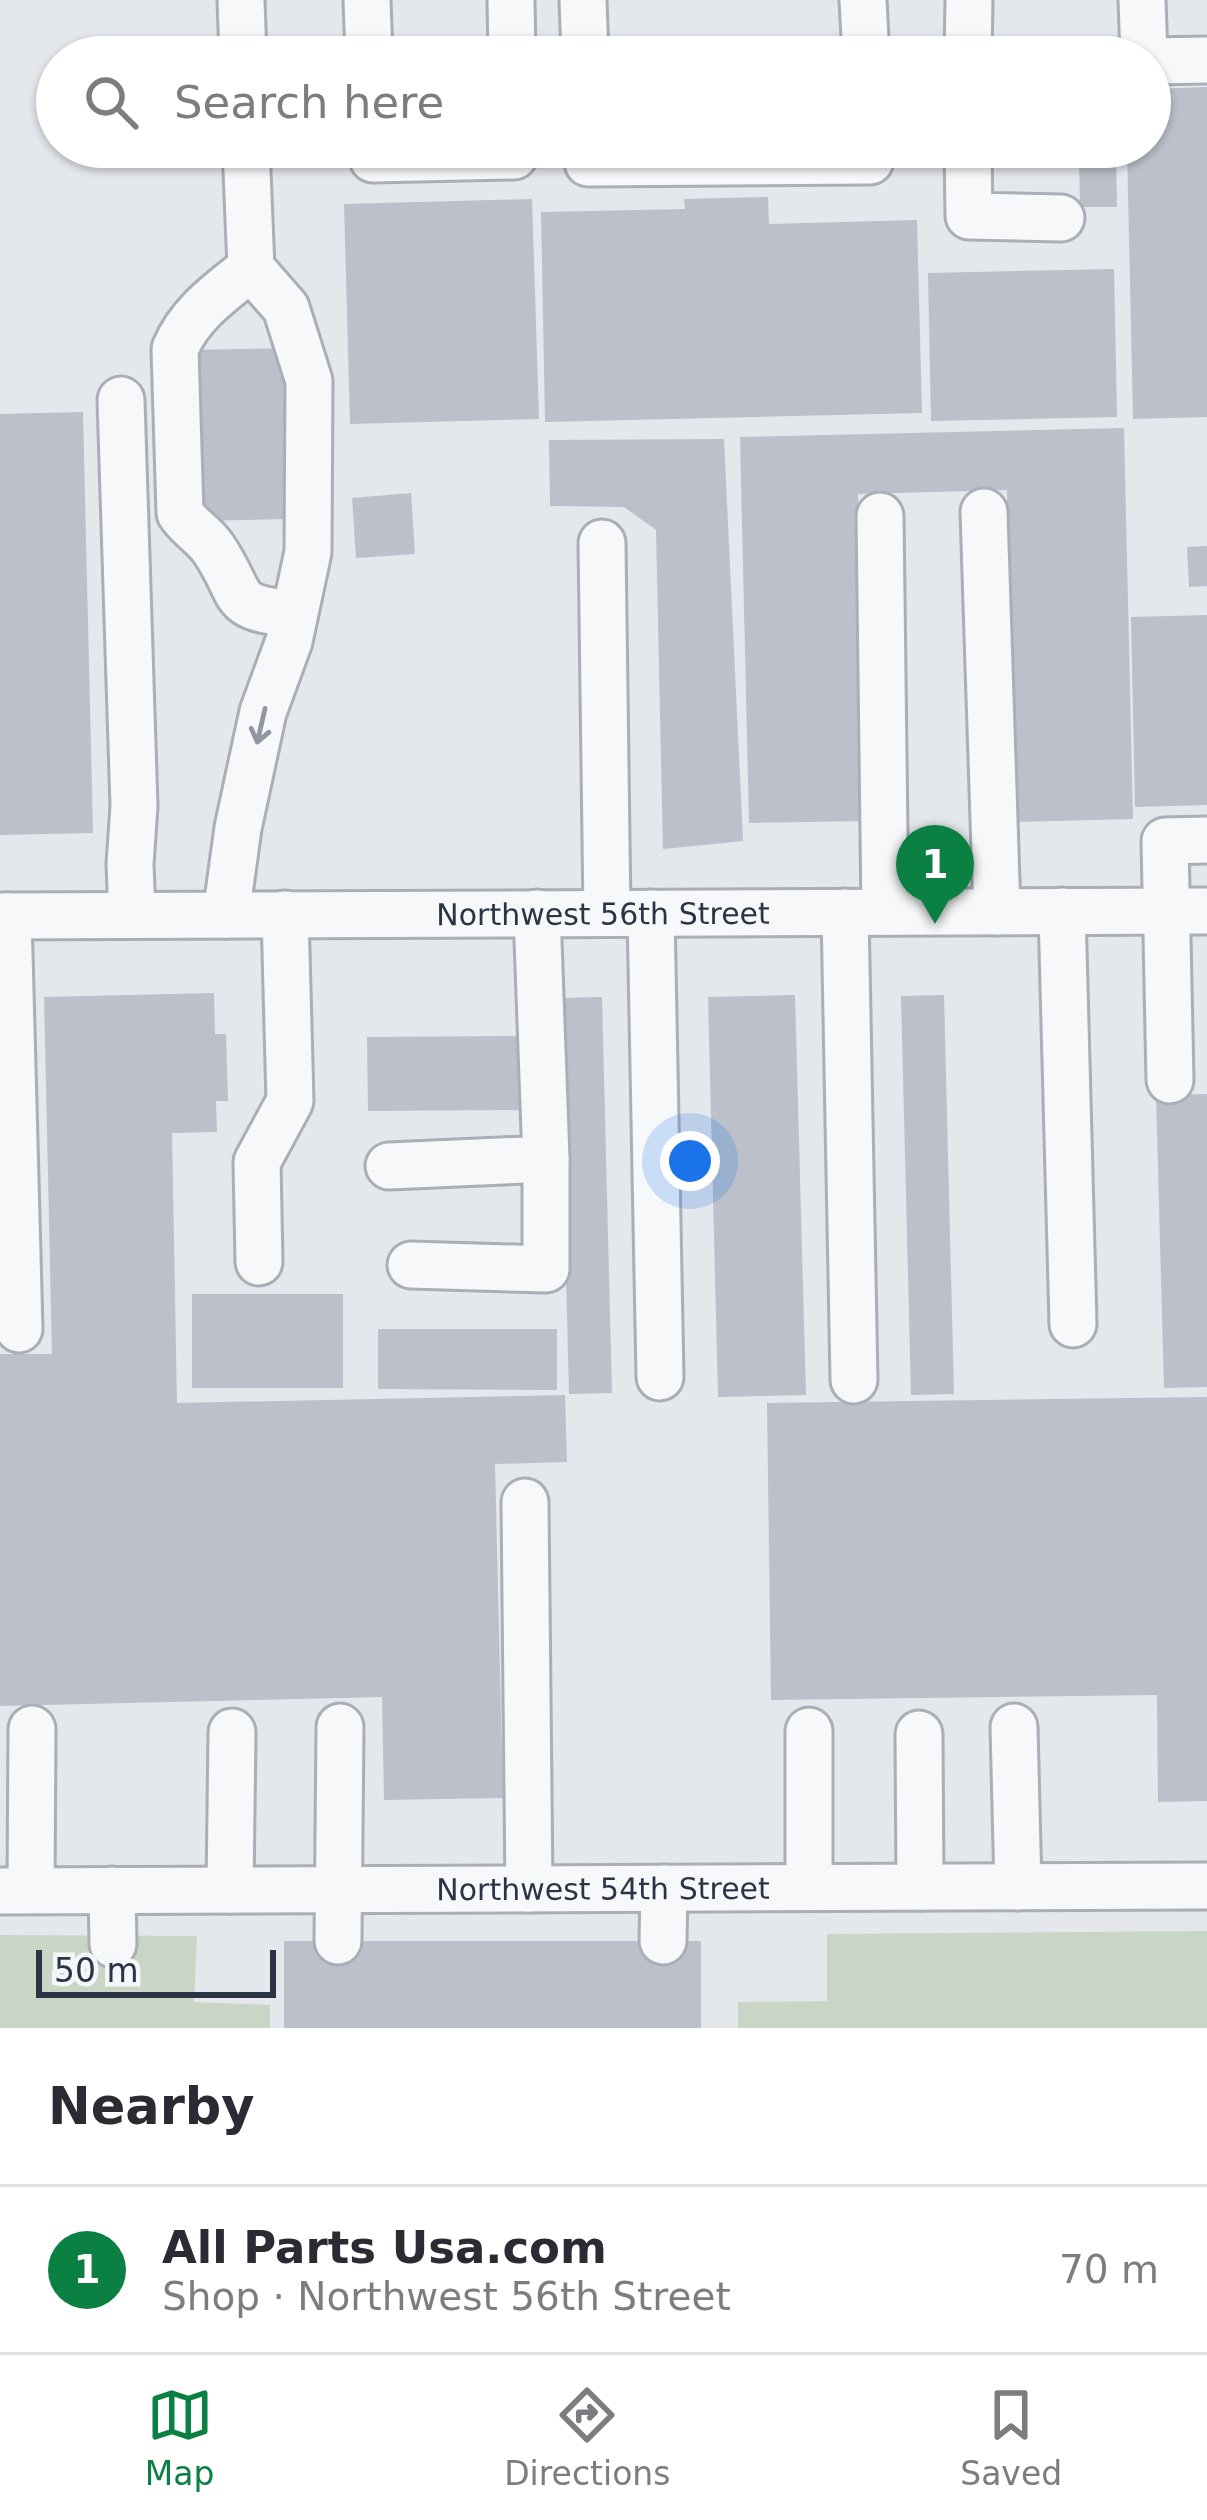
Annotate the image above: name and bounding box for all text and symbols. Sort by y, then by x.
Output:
search box [36,36,1171,168]
icon: search [78,69,144,135]
text: Search here [174,76,444,129]
one-way arrow [249,706,271,744]
pin: 1 [896,825,974,924]
street label: Northwest 56th Street [436,895,770,932]
your location [660,1131,720,1191]
street label: Northwest 54th Street [436,1870,770,1907]
scale bar [36,1944,276,1997]
text: 50 m [54,1951,139,1990]
text: Nearby [48,2077,255,2136]
text: All Parts Usa.com [162,2221,607,2274]
text: 1 [73,2247,101,2292]
text: 70 m [1059,2247,1159,2292]
text: Shop · Northwest 56th Street [162,2274,731,2319]
tab: Map [145,2382,215,2493]
tab: Directions [504,2382,670,2493]
tab: Saved [960,2382,1062,2493]

